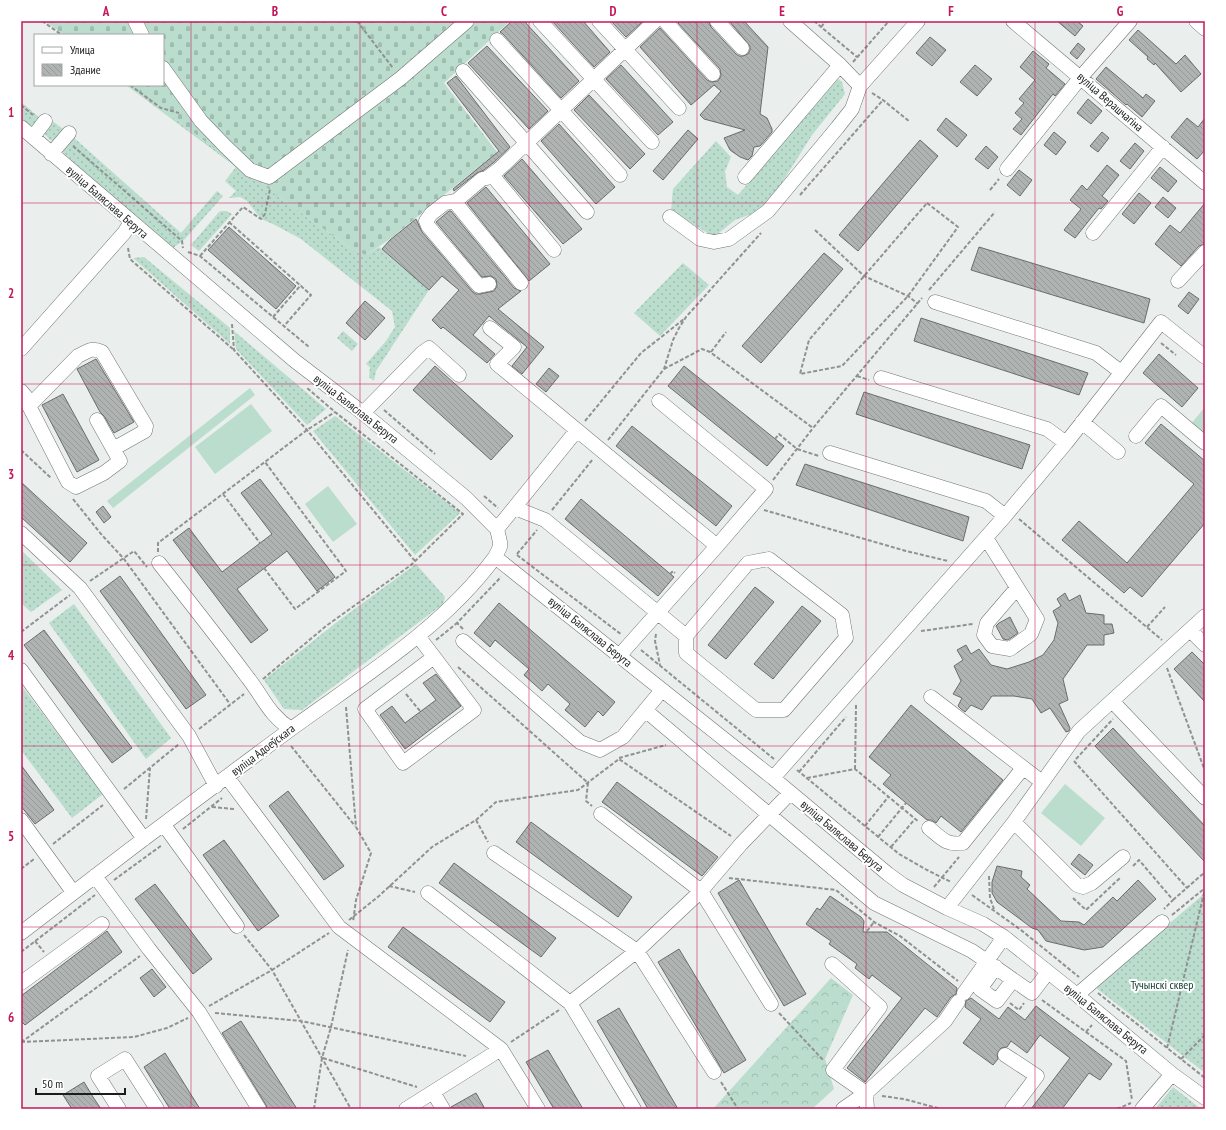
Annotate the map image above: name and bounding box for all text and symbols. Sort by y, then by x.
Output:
text: A [102,3,110,20]
text: B [272,3,278,20]
text: C [441,3,447,20]
text: D [610,3,617,20]
text: E [779,3,785,20]
text: F [948,3,954,20]
text: G [1117,3,1124,20]
legend [34,34,164,86]
text: Улица [70,42,95,57]
text: Здание [70,62,101,77]
street label: вуліца Верашчагіна [1074,69,1147,135]
text: 1 [8,104,14,121]
street label: вуліца Баляслава Берута [63,162,152,241]
text: 2 [8,285,14,302]
street label: вуліца Баляслава Берута [311,371,402,447]
text: 3 [8,466,14,483]
street label: вуліца Баляслава Берута [545,593,635,670]
text: 4 [8,647,15,664]
street label: вуліца Адоеўскага [228,721,298,779]
street label: вуліца Баляслава Берута [798,797,887,875]
text: 5 [8,828,14,845]
park label: Тучынскі сквер [1130,977,1194,992]
street label: вуліца Баляслава Берута [1061,980,1151,1057]
text: 6 [8,1009,14,1026]
scale bar [36,1070,125,1096]
text: 50 m [42,1076,63,1091]

